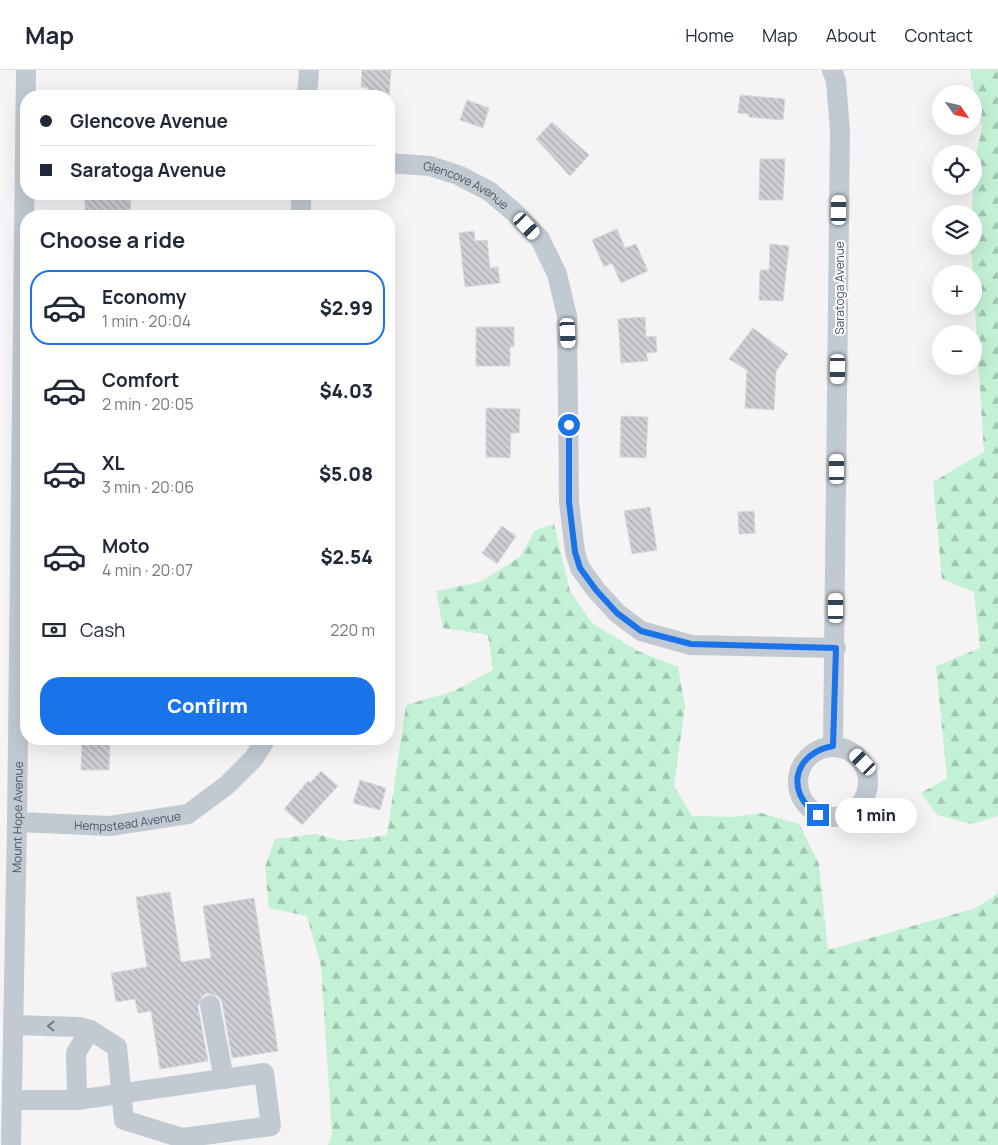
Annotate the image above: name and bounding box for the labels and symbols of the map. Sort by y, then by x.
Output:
north arrow [932,85,982,135]
street label: Glencove Avenue [423,157,513,213]
car [831,195,846,225]
car [511,210,542,242]
street label: Saratoga Avenue [831,241,848,335]
car [559,318,576,348]
car [830,354,845,384]
route start [558,414,580,436]
car [829,454,844,484]
car [828,593,843,623]
car [847,746,878,778]
street label: Mount Hope Avenue [8,761,26,873]
callout: 1 min [836,798,918,832]
route end [807,804,829,826]
street label: Hempstead Avenue [74,807,182,835]
one-way arrow [47,1021,55,1031]

